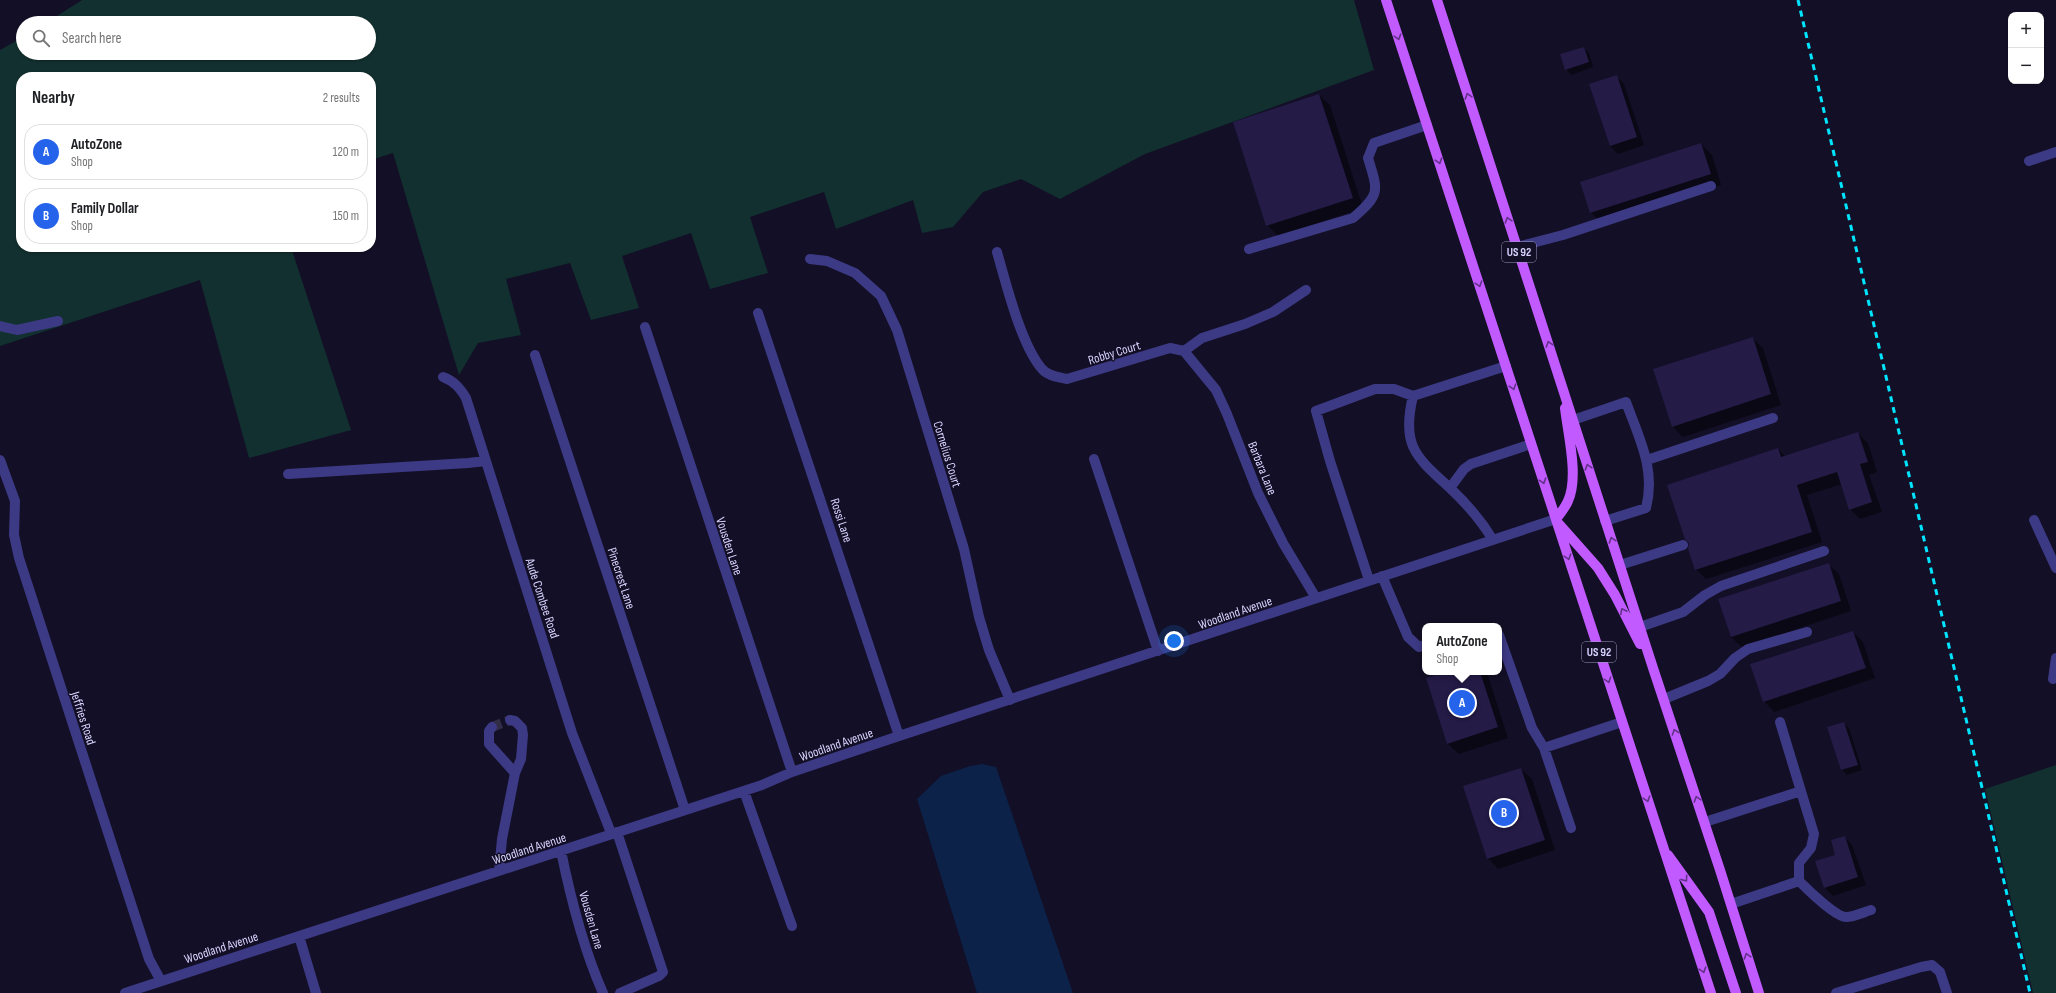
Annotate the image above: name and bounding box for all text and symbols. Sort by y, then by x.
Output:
map controls [2008,12,2044,84]
button: + [2008,12,2044,48]
search box [16,16,376,60]
icon: search [30,27,52,49]
text: Search here [62,29,122,48]
one-way arrow [1393,33,1402,40]
button: − [2008,48,2044,84]
text: Nearby [32,88,75,108]
text: 2 results [323,90,360,106]
one-way arrow [1464,93,1473,100]
text: AutoZone [71,135,122,154]
text: A [43,144,49,160]
text: 120 m [333,144,359,160]
text: Shop [71,154,93,170]
one-way arrow [1434,157,1442,164]
text: Family Dollar [71,199,139,218]
text: B [43,208,49,224]
text: 150 m [333,208,359,224]
one-way arrow [1504,217,1513,224]
text: Shop [71,218,93,234]
road number: US 92 [1502,242,1536,262]
one-way arrow [1474,281,1483,288]
street label: Robby Court [1086,337,1142,368]
one-way arrow [1545,340,1553,347]
one-way arrow [1508,384,1516,391]
street label: Cornelius Court [929,419,965,489]
street label: Barbara Lane [1244,439,1280,497]
one-way arrow [1584,464,1593,471]
one-way arrow [1538,477,1547,484]
street label: Rossi Lane [826,496,856,544]
street label: Vousden Lane [712,515,746,577]
one-way arrow [1608,537,1616,544]
street label: Pinecrest Lane [604,545,639,611]
one-way arrow [1563,553,1572,560]
street label: Aude Combee Road [521,555,563,640]
street label: Woodland Avenue [1196,593,1274,633]
one-way arrow [1620,608,1628,615]
popup [1422,623,1502,675]
your location [1164,631,1184,651]
text: AutoZone [1436,632,1488,651]
road number: US 92 [1582,642,1616,662]
text: Shop [1436,651,1458,667]
one-way arrow [1603,677,1612,684]
pin: A [1449,688,1475,718]
street label: Jeffries Road [67,689,99,747]
street label: Woodland Avenue [797,725,875,765]
one-way arrow [1671,728,1680,735]
one-way arrow [1642,796,1651,803]
one-way arrow [1693,796,1702,803]
pin: B [1491,798,1517,828]
street label: Woodland Avenue [490,829,568,868]
one-way arrow [1680,874,1687,881]
street label: Vousden Lane [575,889,607,951]
street label: Woodland Avenue [182,928,260,967]
one-way arrow [1743,952,1752,959]
one-way arrow [1698,966,1707,973]

